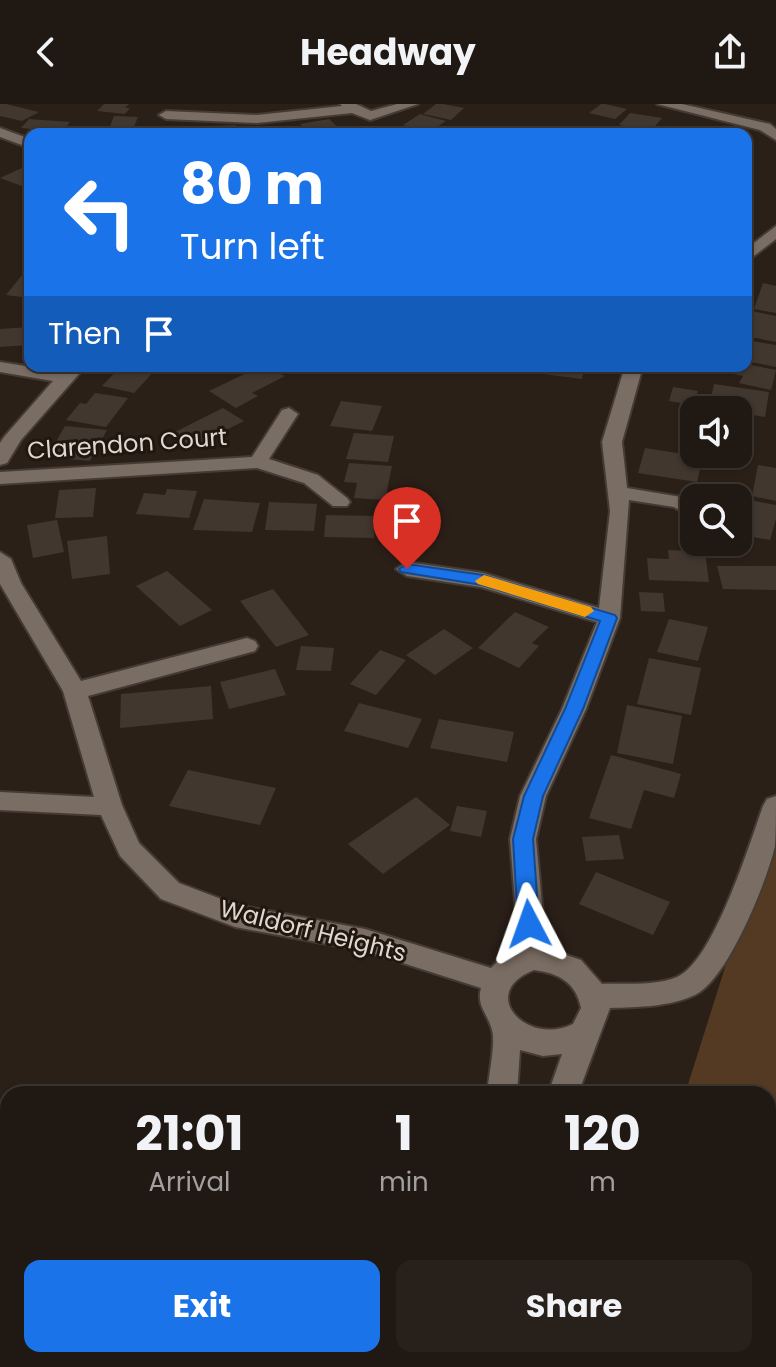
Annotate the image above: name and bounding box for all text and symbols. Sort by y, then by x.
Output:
text: Headway [300,27,476,78]
icon: back [24,30,68,74]
icon: share [708,30,752,74]
text: 80 m [180,145,324,224]
icon: left [48,160,152,264]
text: Turn left [180,221,325,272]
text: Then [48,312,121,355]
icon: arrive [137,312,181,356]
map controls [680,396,752,556]
button: sound [680,396,752,468]
street label: Clarendon Court [26,420,228,467]
button: search [680,484,752,556]
pin [373,487,441,569]
icon: arrive [385,499,429,543]
position arrow [487,882,571,966]
street label: Waldorf Heights [217,891,410,970]
text: 21:01 [135,1100,244,1167]
text: 1 [395,1100,413,1167]
text: 120 [564,1100,641,1167]
text: Arrival [149,1164,230,1200]
text: min [379,1164,429,1200]
text: m [589,1164,616,1200]
button: Exit [24,1260,380,1352]
button: Share [396,1260,752,1352]

